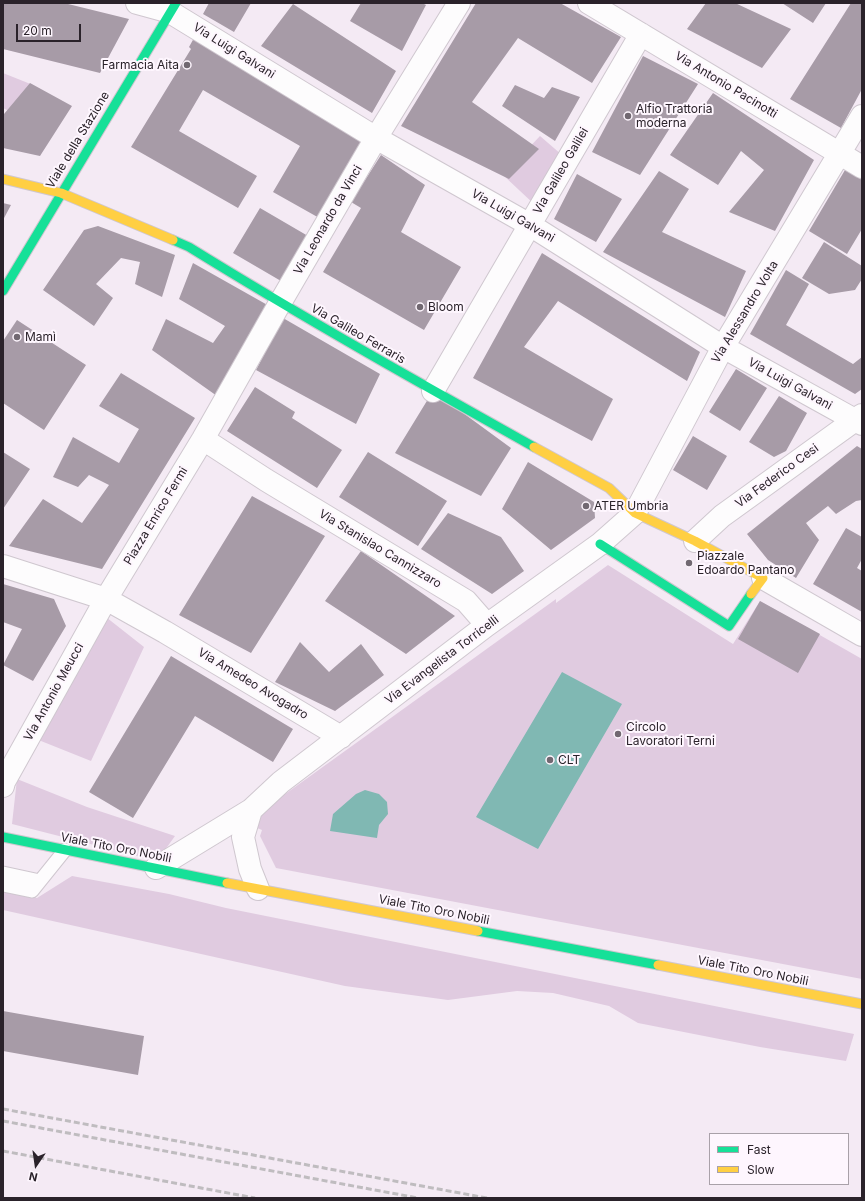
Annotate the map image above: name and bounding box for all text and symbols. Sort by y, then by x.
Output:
scale bar [18,16,83,42]
street label: Via Luigi Galvani [190,20,278,82]
text: 20 m [23,23,52,38]
street label: Via Antonio Pacinotti [672,49,780,121]
place label: Farmacia Aita [102,58,179,72]
marker: Farmacia Aita [182,60,192,70]
street label: Viale della Stazione [43,89,113,191]
place label: Alfio Trattoria moderna [636,102,712,130]
marker: Alfio Trattoria moderna [623,111,633,121]
street label: Via Galileo Galilei [530,125,592,217]
street label: Via Leonardo da Vinci [291,163,365,277]
street label: Via Luigi Galvani [469,186,557,246]
street label: Via Alessandro Volta [709,258,781,366]
place label: Bloom [428,300,464,314]
street label: Via Galileo Ferraris [308,301,408,367]
marker: Bloom [415,302,425,312]
place label: Mamì [25,330,56,344]
marker: Mamì [12,332,22,342]
street label: Via Luigi Galvani [745,355,835,413]
street label: Via Federico Cesi [733,441,821,511]
street label: Piazza Enrico Fermi [121,464,191,568]
place label: ATER Umbria [594,499,668,513]
marker: ATER Umbria [581,501,591,511]
street label: Via Stanislao Cannizzaro [316,507,444,591]
place label: Piazzale Edoardo Pantano [697,549,794,577]
marker: Piazzale Edoardo Pantano [684,558,694,568]
street label: Via Evangelista Torricelli [382,613,502,707]
street label: Via Antonio Meucci [21,640,87,744]
street label: Via Amedeo Avogadro [195,645,311,723]
place label: Circolo Lavoratori Terni [626,720,715,748]
marker: Circolo Lavoratori Terni [613,729,623,739]
place label: CLT [558,753,580,767]
marker: CLT [545,755,555,765]
street label: Viale Tito Oro Nobili [59,830,173,866]
street label: Viale Tito Oro Nobili [377,892,491,928]
street label: Viale Tito Oro Nobili [696,953,810,989]
legend [709,1133,849,1185]
text: Fast [747,1142,771,1157]
north arrow [16,1145,56,1185]
text: Slow [747,1162,774,1177]
text: N [28,1169,39,1184]

